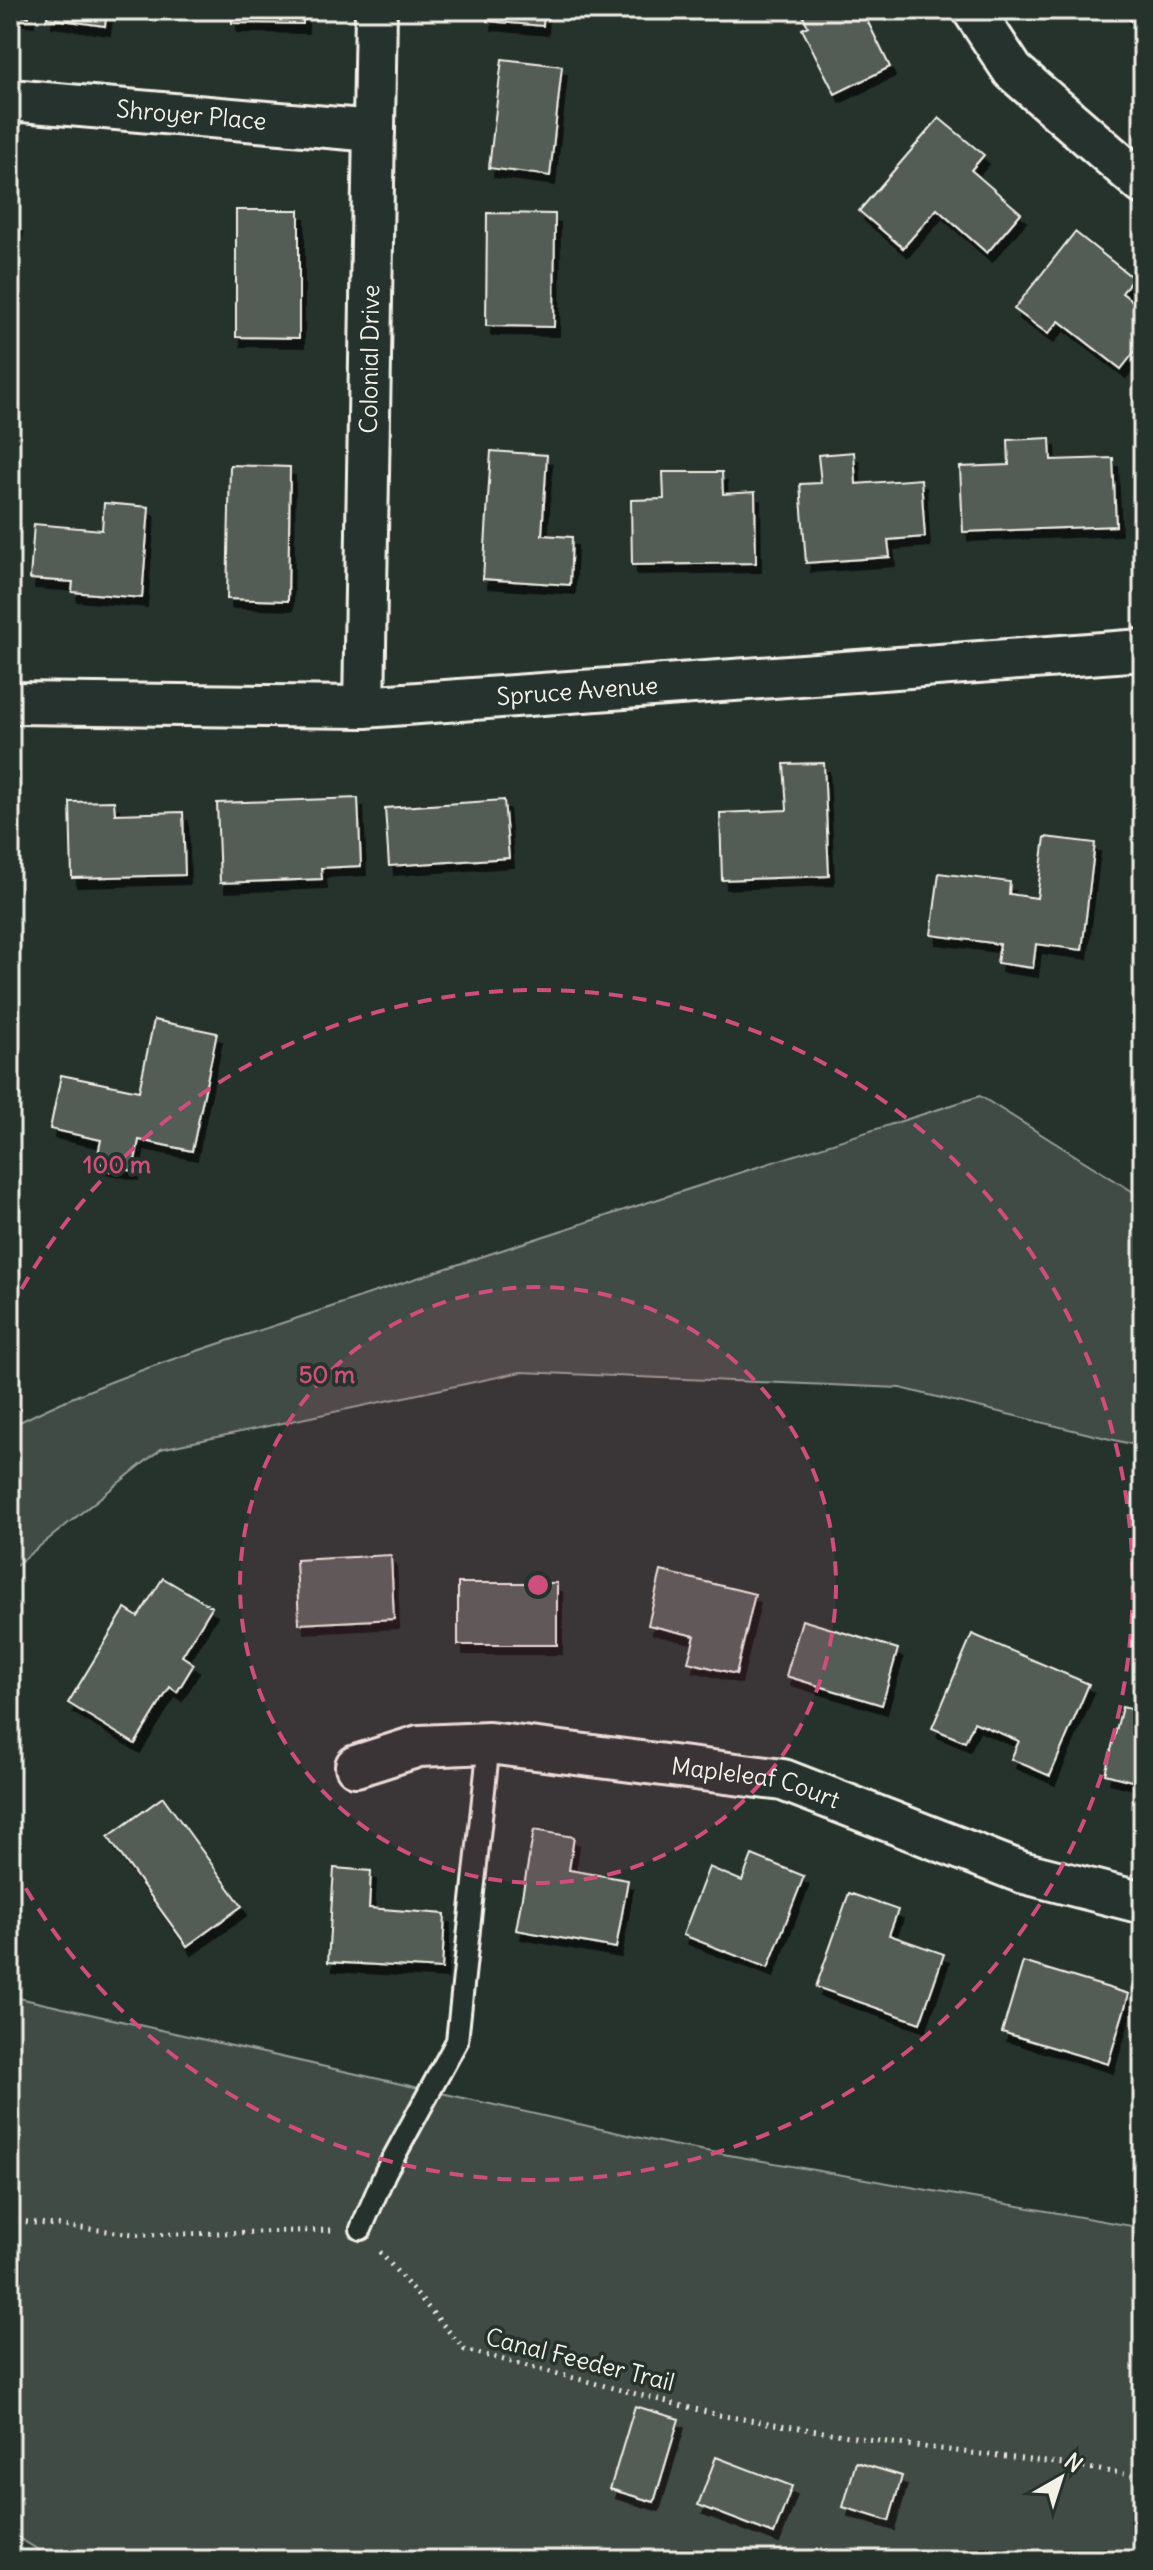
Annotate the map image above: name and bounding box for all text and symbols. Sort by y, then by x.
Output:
street label: Shroyer Place [115,93,268,136]
street label: Colonial Drive [353,284,385,434]
street label: Spruce Avenue [496,670,659,711]
text: 100 m [83,1149,151,1179]
text: 50 m [299,1359,355,1389]
centre of rings [524,1571,552,1599]
street label: Mapleleaf Court [670,1750,844,1814]
street label: Canal Feeder Trail [483,2321,678,2397]
north arrow [1021,2438,1101,2518]
text: N [1059,2447,1088,2478]

